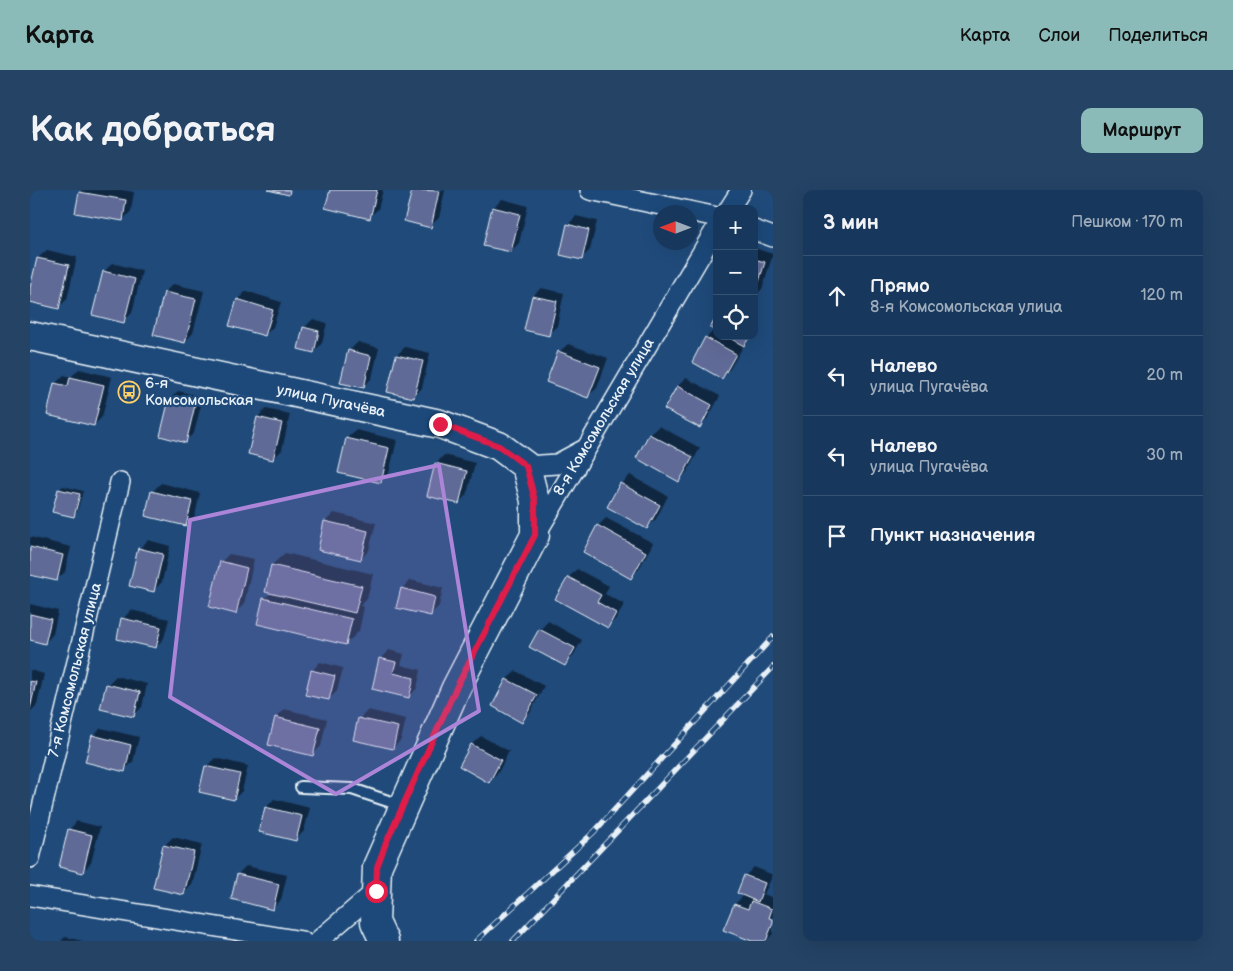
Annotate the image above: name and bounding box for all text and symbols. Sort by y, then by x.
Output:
text: Карта [25,21,94,50]
text: Карта [960,25,1010,46]
text: Слои [1038,25,1080,46]
text: Поделиться [1108,25,1208,46]
button: Маршрут [1081,108,1203,153]
text: Как добраться [30,109,276,152]
north arrow [653,205,698,250]
map controls [713,205,758,340]
button: + [713,205,758,250]
text: 3 мин [823,210,879,235]
text: Пешком · 170 m [1071,213,1183,232]
button: − [713,250,758,295]
text: Прямо [870,275,930,298]
icon: ahead [823,282,851,310]
text: 120 m [1140,286,1183,305]
button: locate [713,295,758,340]
text: 8-я Комсомольская улица [870,298,1063,317]
street label: 8-я Комсомольская улица [549,335,659,499]
text: Налево [870,355,937,378]
icon: left [823,362,851,390]
text: 20 m [1147,366,1183,385]
place label: 6-я Комсомольская [145,374,253,410]
text: улица Пугачёва [870,378,988,397]
bus stop icon: 6-я Комсомольская [117,380,141,404]
street label: улица Пугачёва [275,380,387,422]
route end [429,413,452,436]
text: Налево [870,435,937,458]
icon: left [823,442,851,470]
text: 30 m [1146,446,1183,465]
text: улица Пугачёва [870,458,988,477]
icon: arrive [823,522,851,550]
text: Пункт назначения [870,524,1035,547]
street label: 7-я Комсомольская улица [44,581,106,759]
route start [365,880,388,903]

